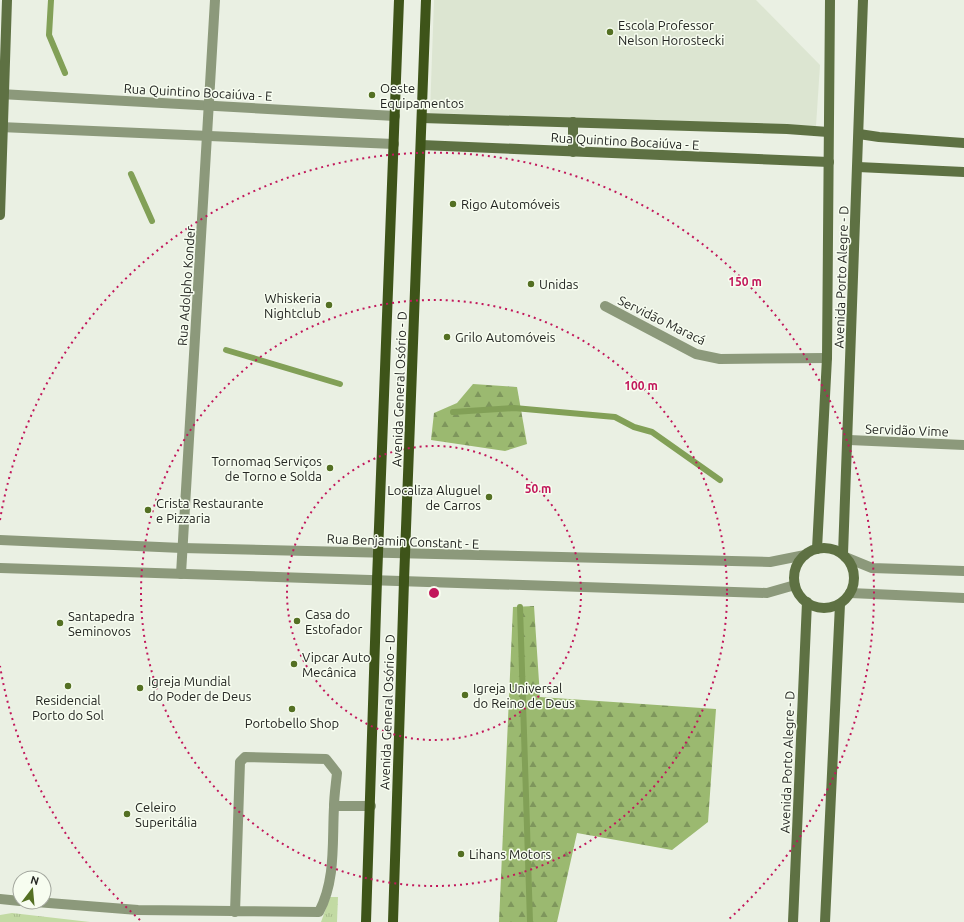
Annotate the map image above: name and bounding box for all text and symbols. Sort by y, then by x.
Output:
place label: Escola Professor Nelson Horostecki [618,18,724,47]
marker: Escola Professor Nelson Horostecki [605,27,615,37]
street label: Rua Quintino Bocaiúva - E [123,81,273,104]
place label: Oeste Equipamentos [380,81,464,110]
marker: Oeste Equipamentos [367,90,377,100]
street label: Rua Quintino Bocaiúva - E [550,130,700,153]
place label: Rigo Automóveis [461,197,560,211]
marker: Rigo Automóveis [448,199,458,209]
street label: Avenida Porto Alegre - D [832,205,850,349]
street label: Rua Adolpho Konder [175,225,197,347]
text: 150 m [728,275,762,288]
place label: Unidas [539,277,579,291]
marker: Unidas [526,279,536,289]
place label: Whiskeria Nightclub [264,291,321,320]
street label: Servidão Maracá [616,293,708,347]
marker: Whiskeria Nightclub [324,300,334,310]
street label: Avenida General Osório - D [389,311,409,467]
place label: Grilo Automóveis [455,330,556,344]
marker: Grilo Automóveis [442,332,452,342]
text: 100 m [624,379,658,392]
street label: Servidão Vime [865,422,949,438]
place label: Tornomaq Serviços de Torno e Solda [211,454,322,483]
marker: Tornomaq Serviços de Torno e Solda [325,463,335,473]
text: 50 m [525,482,551,495]
place label: Localiza Aluguel de Carros [387,483,482,512]
marker: Localiza Aluguel de Carros [484,492,494,502]
place label: Crista Restaurante e Pizzaria [156,496,264,525]
marker: Crista Restaurante e Pizzaria [143,505,153,515]
street label: Rua Benjamin Constant - E [327,531,479,551]
centre of rings [427,586,441,600]
place label: Casa do Estofador [305,607,362,636]
place label: Santapedra Seminovos [68,609,135,638]
marker: Casa do Estofador [292,616,302,626]
marker: Santapedra Seminovos [55,618,65,628]
street label: Avenida General Osório - D [377,634,397,790]
place label: Vipcar Auto Mecânica [302,650,371,679]
marker: Vipcar Auto Mecânica [289,659,299,669]
place label: Igreja Mundial do Poder de Deus [148,674,252,703]
marker: Residencial Porto do Sol [63,681,73,691]
place label: Igreja Universal do Reino de Deus [473,681,575,710]
marker: Igreja Mundial do Poder de Deus [135,683,145,693]
marker: Igreja Universal do Reino de Deus [460,690,470,700]
street label: Avenida Porto Alegre - D [778,690,796,834]
place label: Residencial Porto do Sol [32,693,105,722]
marker: Portobello Shop [287,704,297,714]
place label: Portobello Shop [245,716,339,730]
place label: Celeiro Superitália [135,800,197,829]
marker: Celeiro Superitália [122,809,132,819]
place label: Lihans Motors [469,847,551,861]
marker: Lihans Motors [456,849,466,859]
north arrow [12,870,52,910]
text: N [29,873,40,887]

